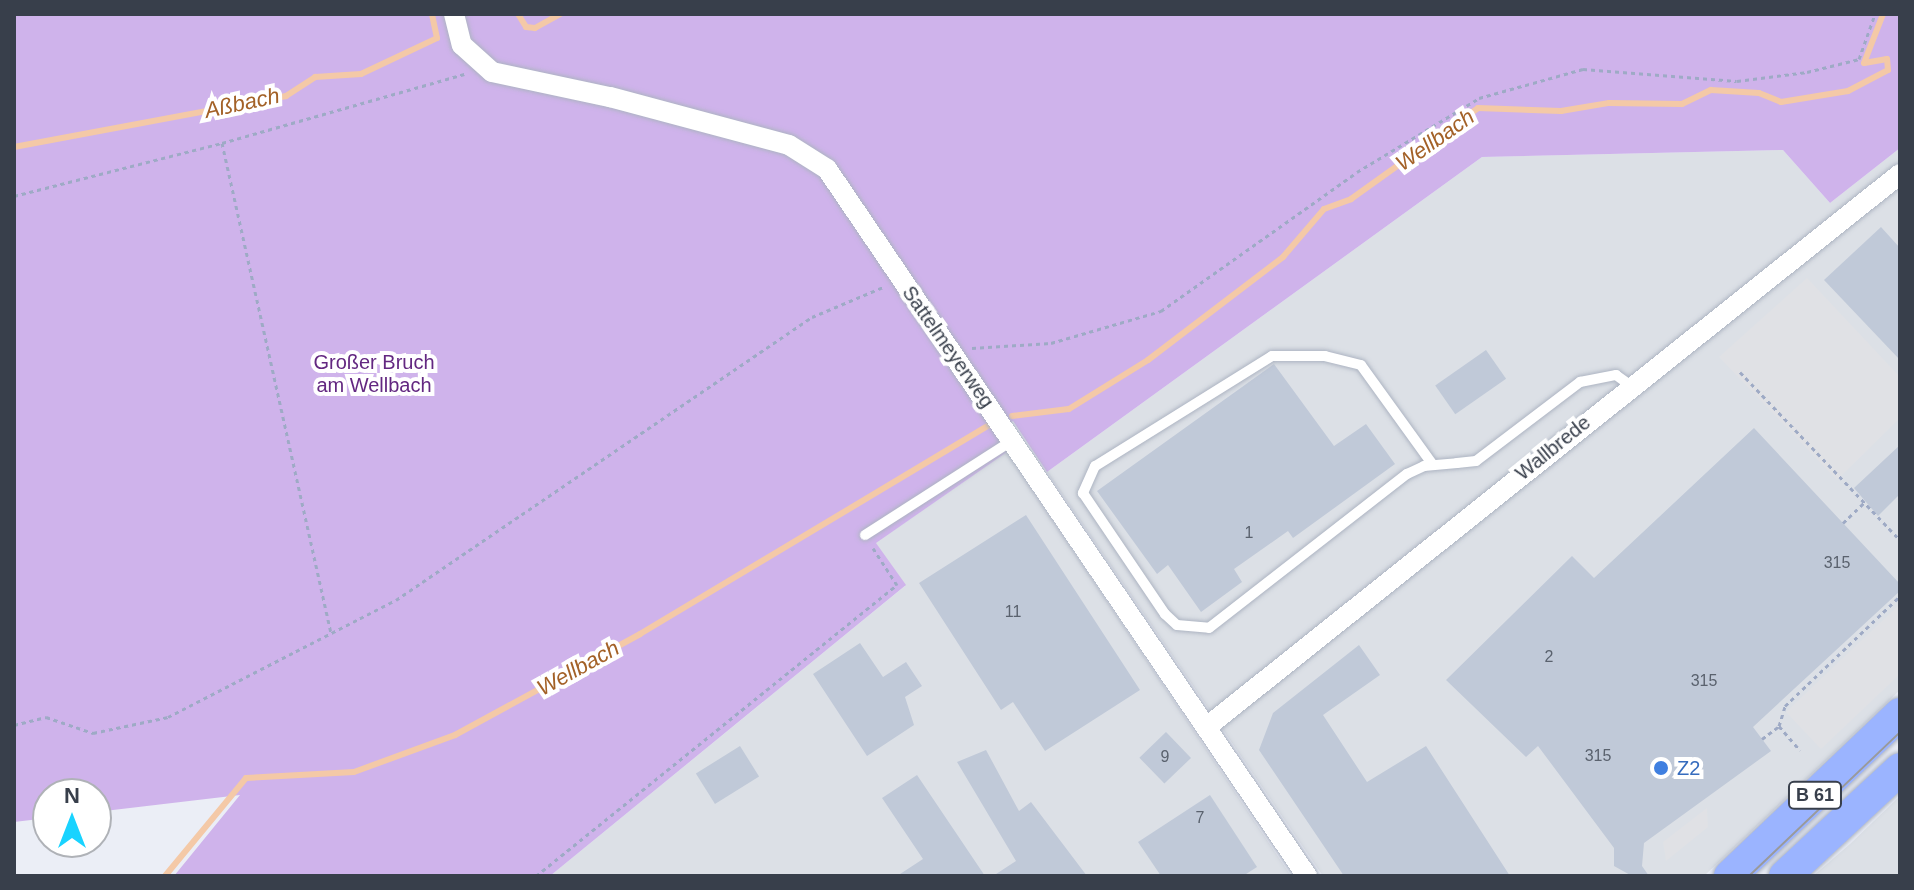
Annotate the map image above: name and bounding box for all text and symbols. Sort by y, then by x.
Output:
water label: Aßbach [202,82,282,124]
water label: Wellbach [1391,103,1479,177]
street label: Sattelmeyerweg [897,281,999,413]
park label: Großer Bruch am Wellbach [313,351,435,398]
street label: Wallbrede [1511,411,1595,485]
house number: 1 [1245,523,1253,543]
house number: 315 [1824,553,1850,573]
house number: 11 [1005,602,1021,622]
water label: Wellbach [532,635,624,701]
house number: 2 [1545,647,1553,667]
house number: 315 [1691,671,1717,691]
house number: 315 [1585,746,1611,766]
house number: 9 [1161,747,1169,767]
place label: Z2 [1677,756,1700,780]
marker: Z2 [1652,759,1670,777]
north arrow [32,778,112,858]
road number: B 61 [1787,781,1843,809]
text: N [64,783,80,808]
house number: 7 [1196,808,1204,828]

